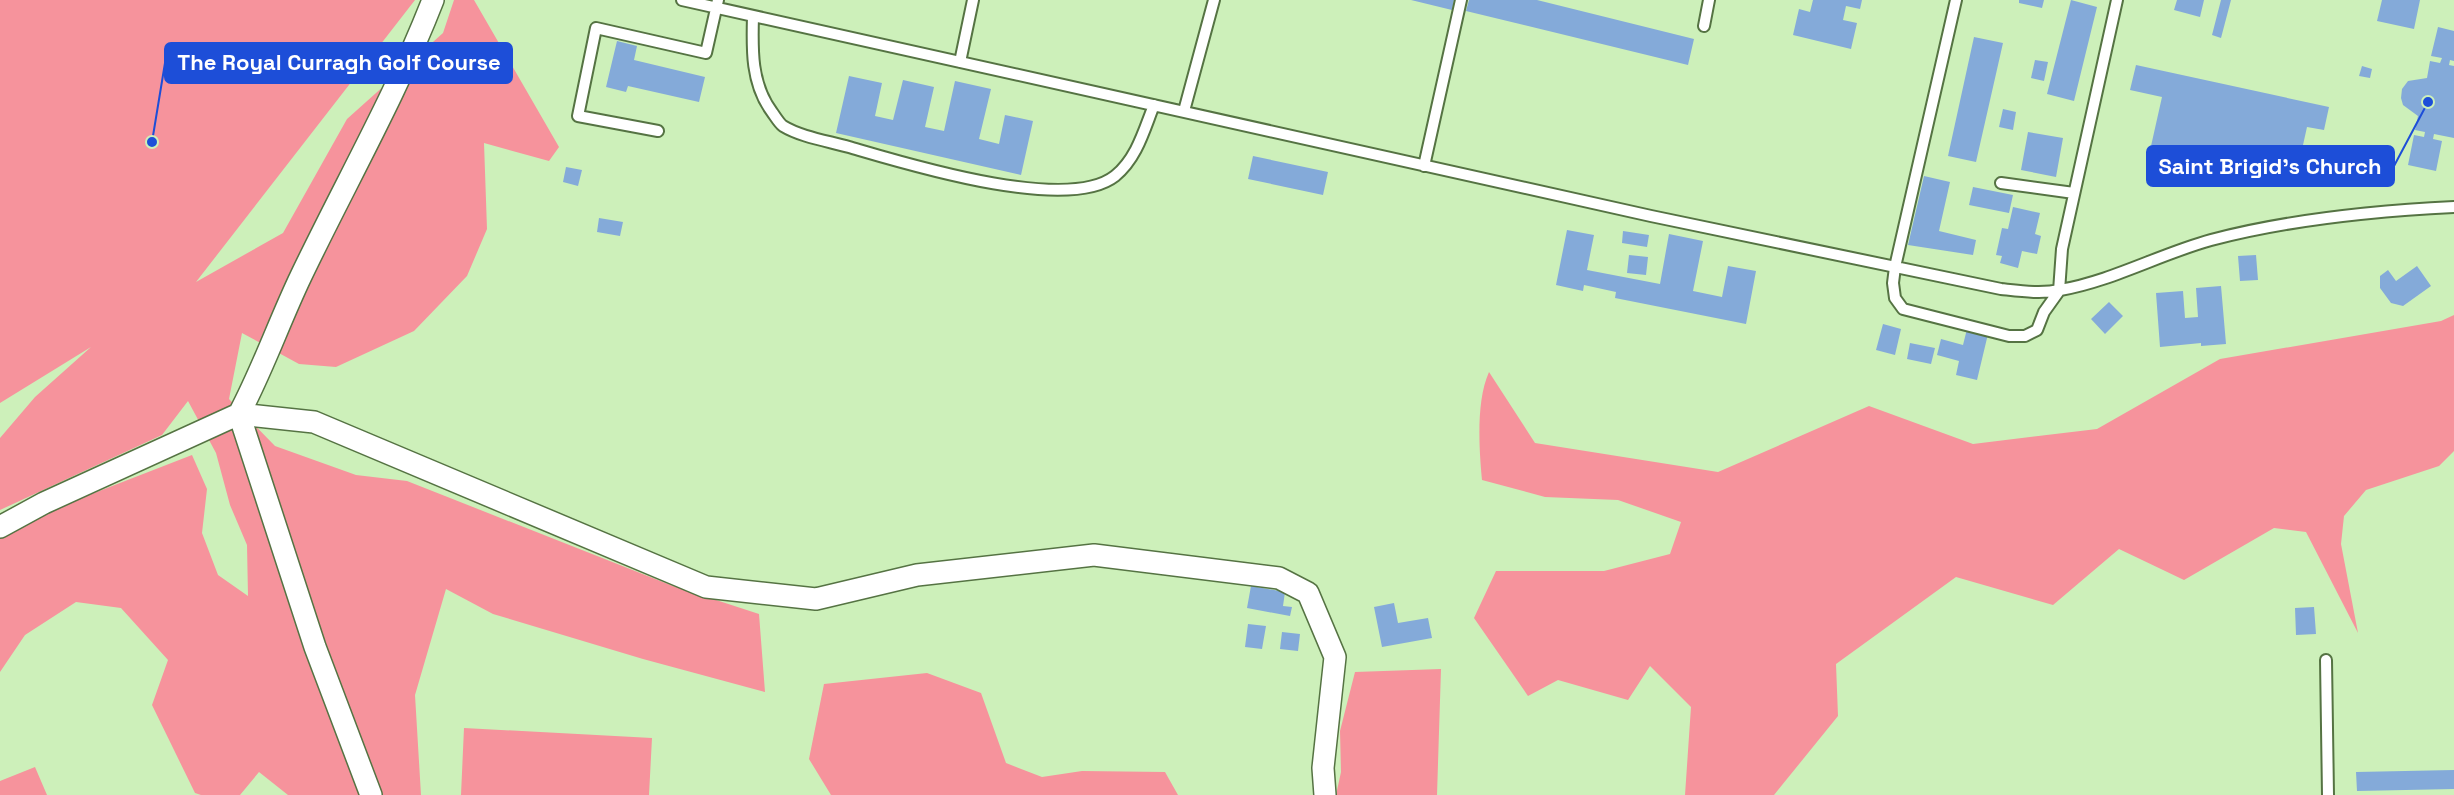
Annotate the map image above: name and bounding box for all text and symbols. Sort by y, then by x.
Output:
callout: The Royal Curragh Golf Course [165,43,512,83]
text: The Royal Curragh Golf Course [177,48,501,76]
callout: Saint Brigid's Church [2147,146,2394,186]
text: Saint Brigid's Church [2158,152,2382,180]

